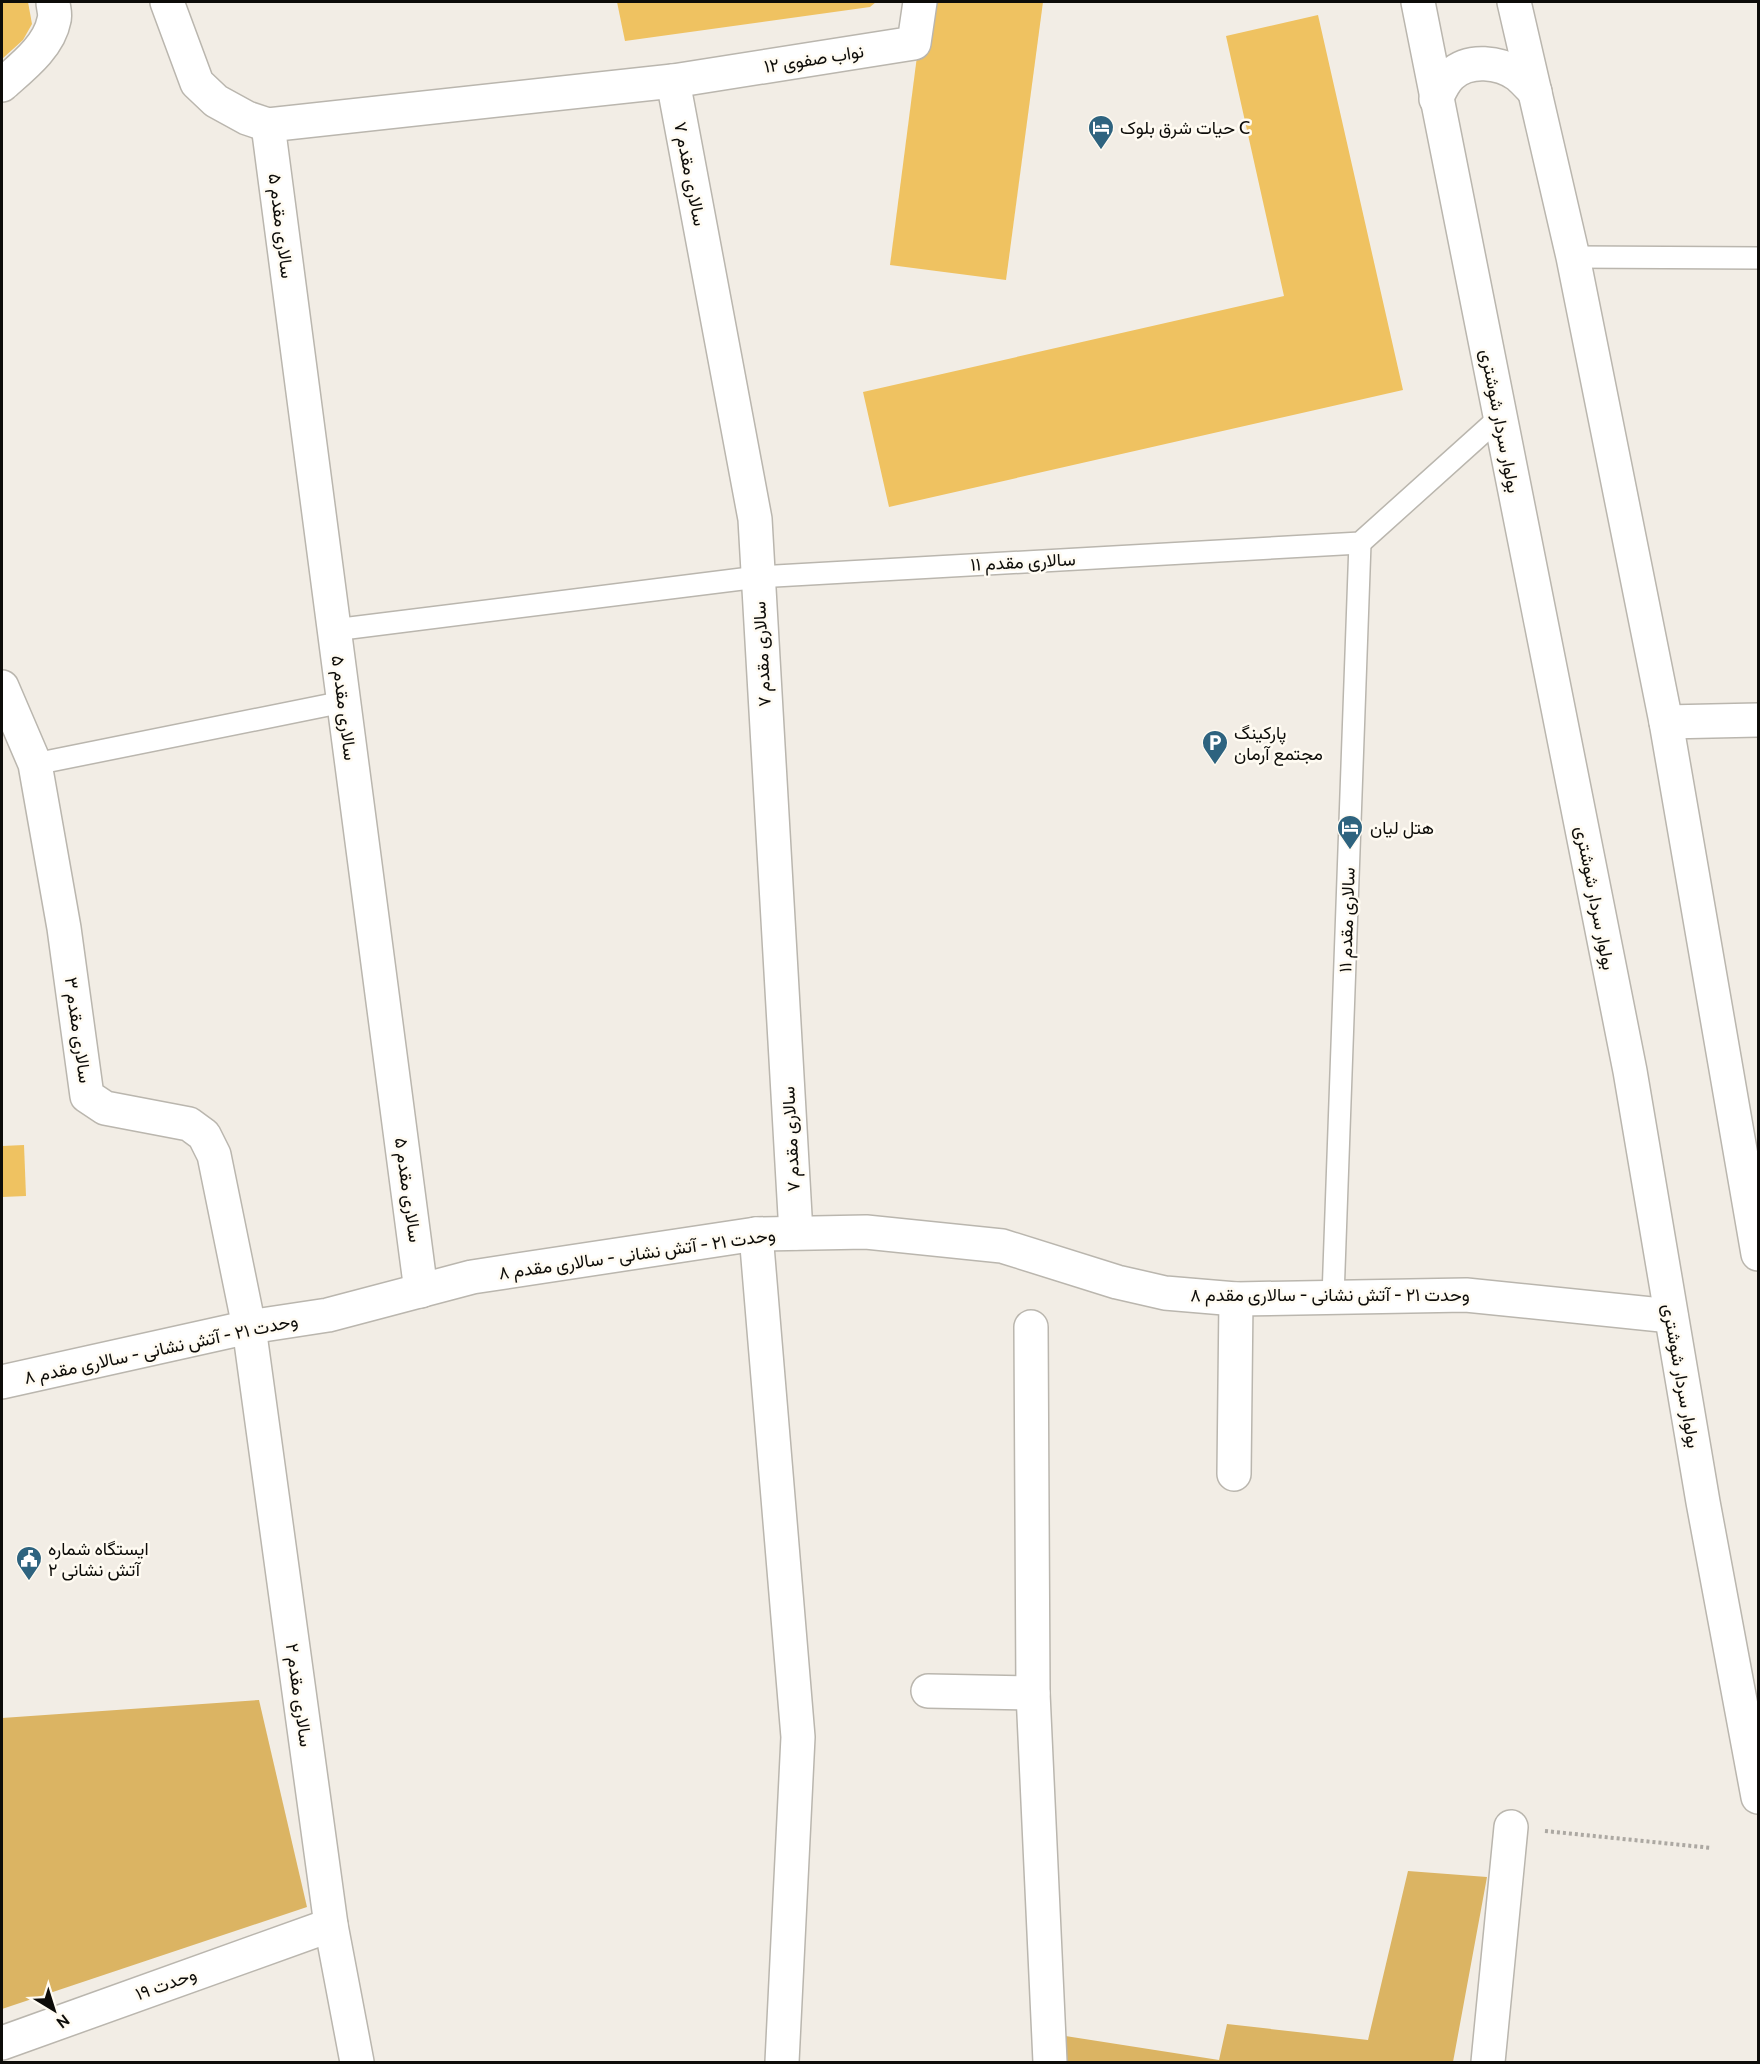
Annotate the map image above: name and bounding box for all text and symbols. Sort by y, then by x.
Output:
street label: نواب صفوی ۱۲ [763,40,865,78]
hotel icon: حیات شرق بلوک C [1086,113,1116,151]
place label: حیات شرق بلوک C [1120,117,1250,139]
street label: سالاری مقدم ۷ [668,120,711,228]
street label: سالاری مقدم ۵ [263,172,298,280]
street label: بولوار سردار شوشتری [1475,347,1525,495]
street label: سالاری مقدم ۱۱ [970,548,1076,577]
street label: سالاری مقدم ۷ [748,601,777,707]
street label: سالاری مقدم ۵ [326,654,361,762]
place label: پارکینگ مجتمع آرمان [1234,722,1323,766]
parking icon: پارکینگ مجتمع آرمان [1200,728,1230,766]
hotel icon: هتل لیان [1335,813,1365,851]
place label: هتل لیان [1370,817,1434,839]
street label: بولوار سردار شوشتری [1570,824,1620,972]
street label: سالاری مقدم ۱۱ [1334,867,1361,973]
street label: سالاری مقدم ۳ [59,976,96,1085]
street label: سالاری مقدم ۷ [777,1086,806,1192]
street label: سالاری مقدم ۵ [389,1136,426,1244]
street label: وحدت ۲۱ - آتش نشانی - سالاری مقدم ۸ [497,1224,777,1285]
street label: وحدت ۲۱ - آتش نشانی - سالاری مقدم ۸ [1190,1284,1470,1307]
street label: بولوار سردار شوشتری [1657,1302,1705,1450]
street label: وحدت ۲۱ - آتش نشانی - سالاری مقدم ۸ [22,1309,300,1390]
place label: ایستگاه شماره ۲ آتش نشانی [48,1538,149,1581]
public building icon: ایستگاه شماره ۲ آتش نشانی [14,1544,44,1582]
street label: سالاری مقدم ۲ [280,1642,317,1748]
street label: وحدت ۱۹ [132,1963,200,2005]
north arrow [24,1980,84,2040]
text: N [53,2010,73,2032]

